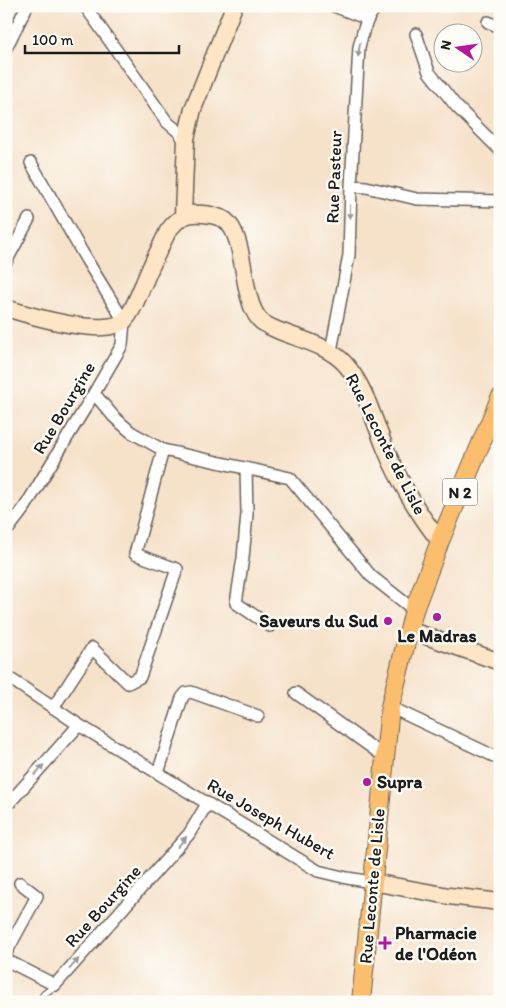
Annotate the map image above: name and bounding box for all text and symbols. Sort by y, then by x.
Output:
scale bar [25,22,179,54]
north arrow [434,22,484,72]
text: 100 m [32,31,74,49]
text: N [436,39,455,52]
one-way arrow [355,43,363,59]
street label: Rue Pasteur [321,129,347,224]
one-way arrow [346,205,354,221]
street label: Rue Bourgine [28,358,100,458]
street label: Rue Leconte de Lisle [341,370,431,518]
road number: N 2 [442,478,478,506]
place label: Saveurs du Sud [259,610,378,632]
marker: Le Madras [431,611,443,623]
marker: Saveurs du Sud [382,615,394,627]
place label: Le Madras [397,625,477,647]
one-way arrow [33,764,45,776]
place label: Supra [377,771,422,793]
street label: Rue Joseph Hubert [203,774,339,865]
marker: Supra [361,776,373,788]
street label: Rue Leconte de Lisle [354,807,390,965]
one-way arrow [176,837,188,849]
street label: Rue Bourgine [60,860,146,952]
place label: Pharmacie de l'Odéon [395,922,478,965]
marker: Pharmacie de l'Odéon [379,937,391,949]
one-way arrow [68,958,79,970]

